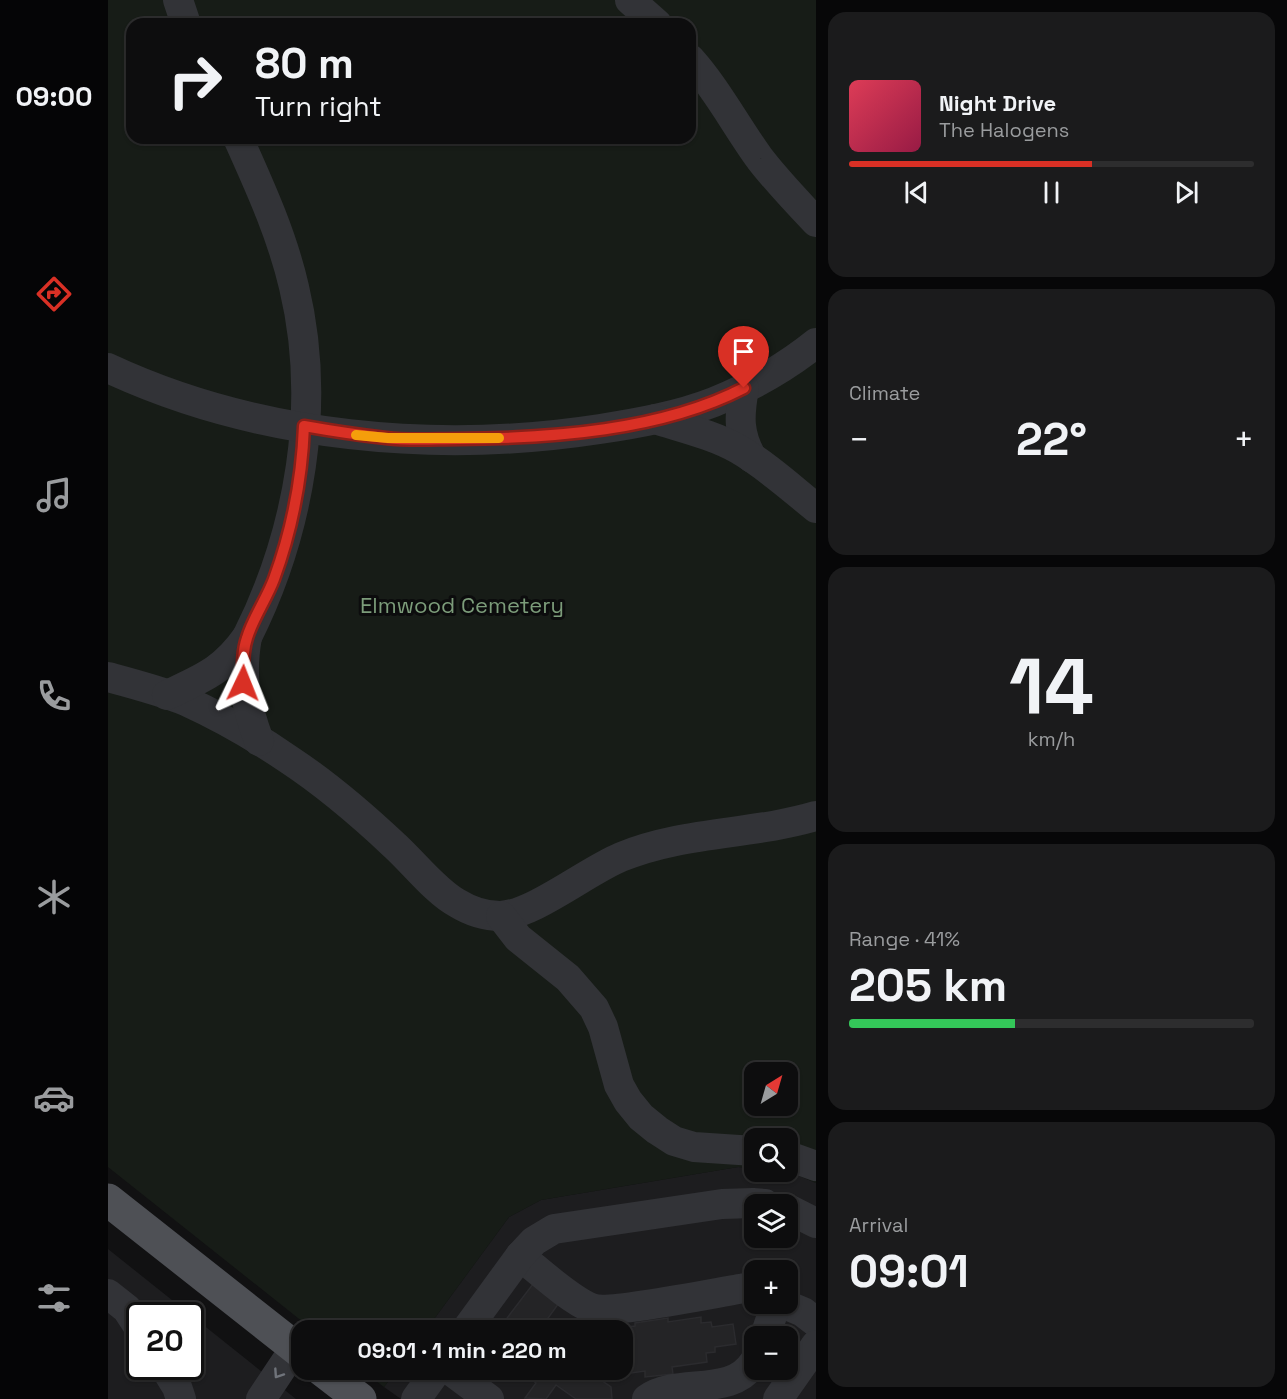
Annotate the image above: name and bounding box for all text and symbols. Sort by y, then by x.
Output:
text: 80 m [255,37,354,90]
icon: right [156,42,234,120]
text: 09:00 [15,79,93,114]
text: Turn right [255,89,382,124]
text: Night Drive [939,89,1056,117]
text: The Halogens [939,117,1069,143]
icon: previous [900,176,933,209]
icon: pause [1035,176,1068,209]
icon: next [1170,176,1203,209]
icon: directions [33,273,75,315]
pin [718,326,769,388]
icon: arrive [727,335,760,368]
text: Climate [849,380,920,406]
text: 22° [1016,411,1087,468]
text: − [849,419,869,461]
text: + [1234,419,1254,461]
icon: music [33,474,75,516]
park label: Elmwood Cemetery [360,591,564,619]
text: 14 [1009,637,1094,737]
position arrow [211,651,275,715]
icon: phone [33,675,75,717]
text: km/h [1028,726,1075,752]
icon: climate [33,876,75,918]
text: Range · 41% [849,926,960,952]
text: 205 km [849,957,1007,1014]
north arrow [744,1062,798,1116]
map controls [744,1062,798,1380]
icon: car [33,1077,75,1119]
button: search [744,1128,798,1182]
button: layers [744,1194,798,1248]
text: Arrival [849,1212,908,1238]
text: 09:01 [849,1243,969,1300]
button: + [744,1260,798,1314]
icon: filters [33,1277,75,1319]
speed limit sign: 20 [126,1302,204,1380]
button: − [744,1326,798,1380]
text: 09:01 · 1 min · 220 m [357,1336,567,1364]
one-way arrow [274,1367,285,1378]

